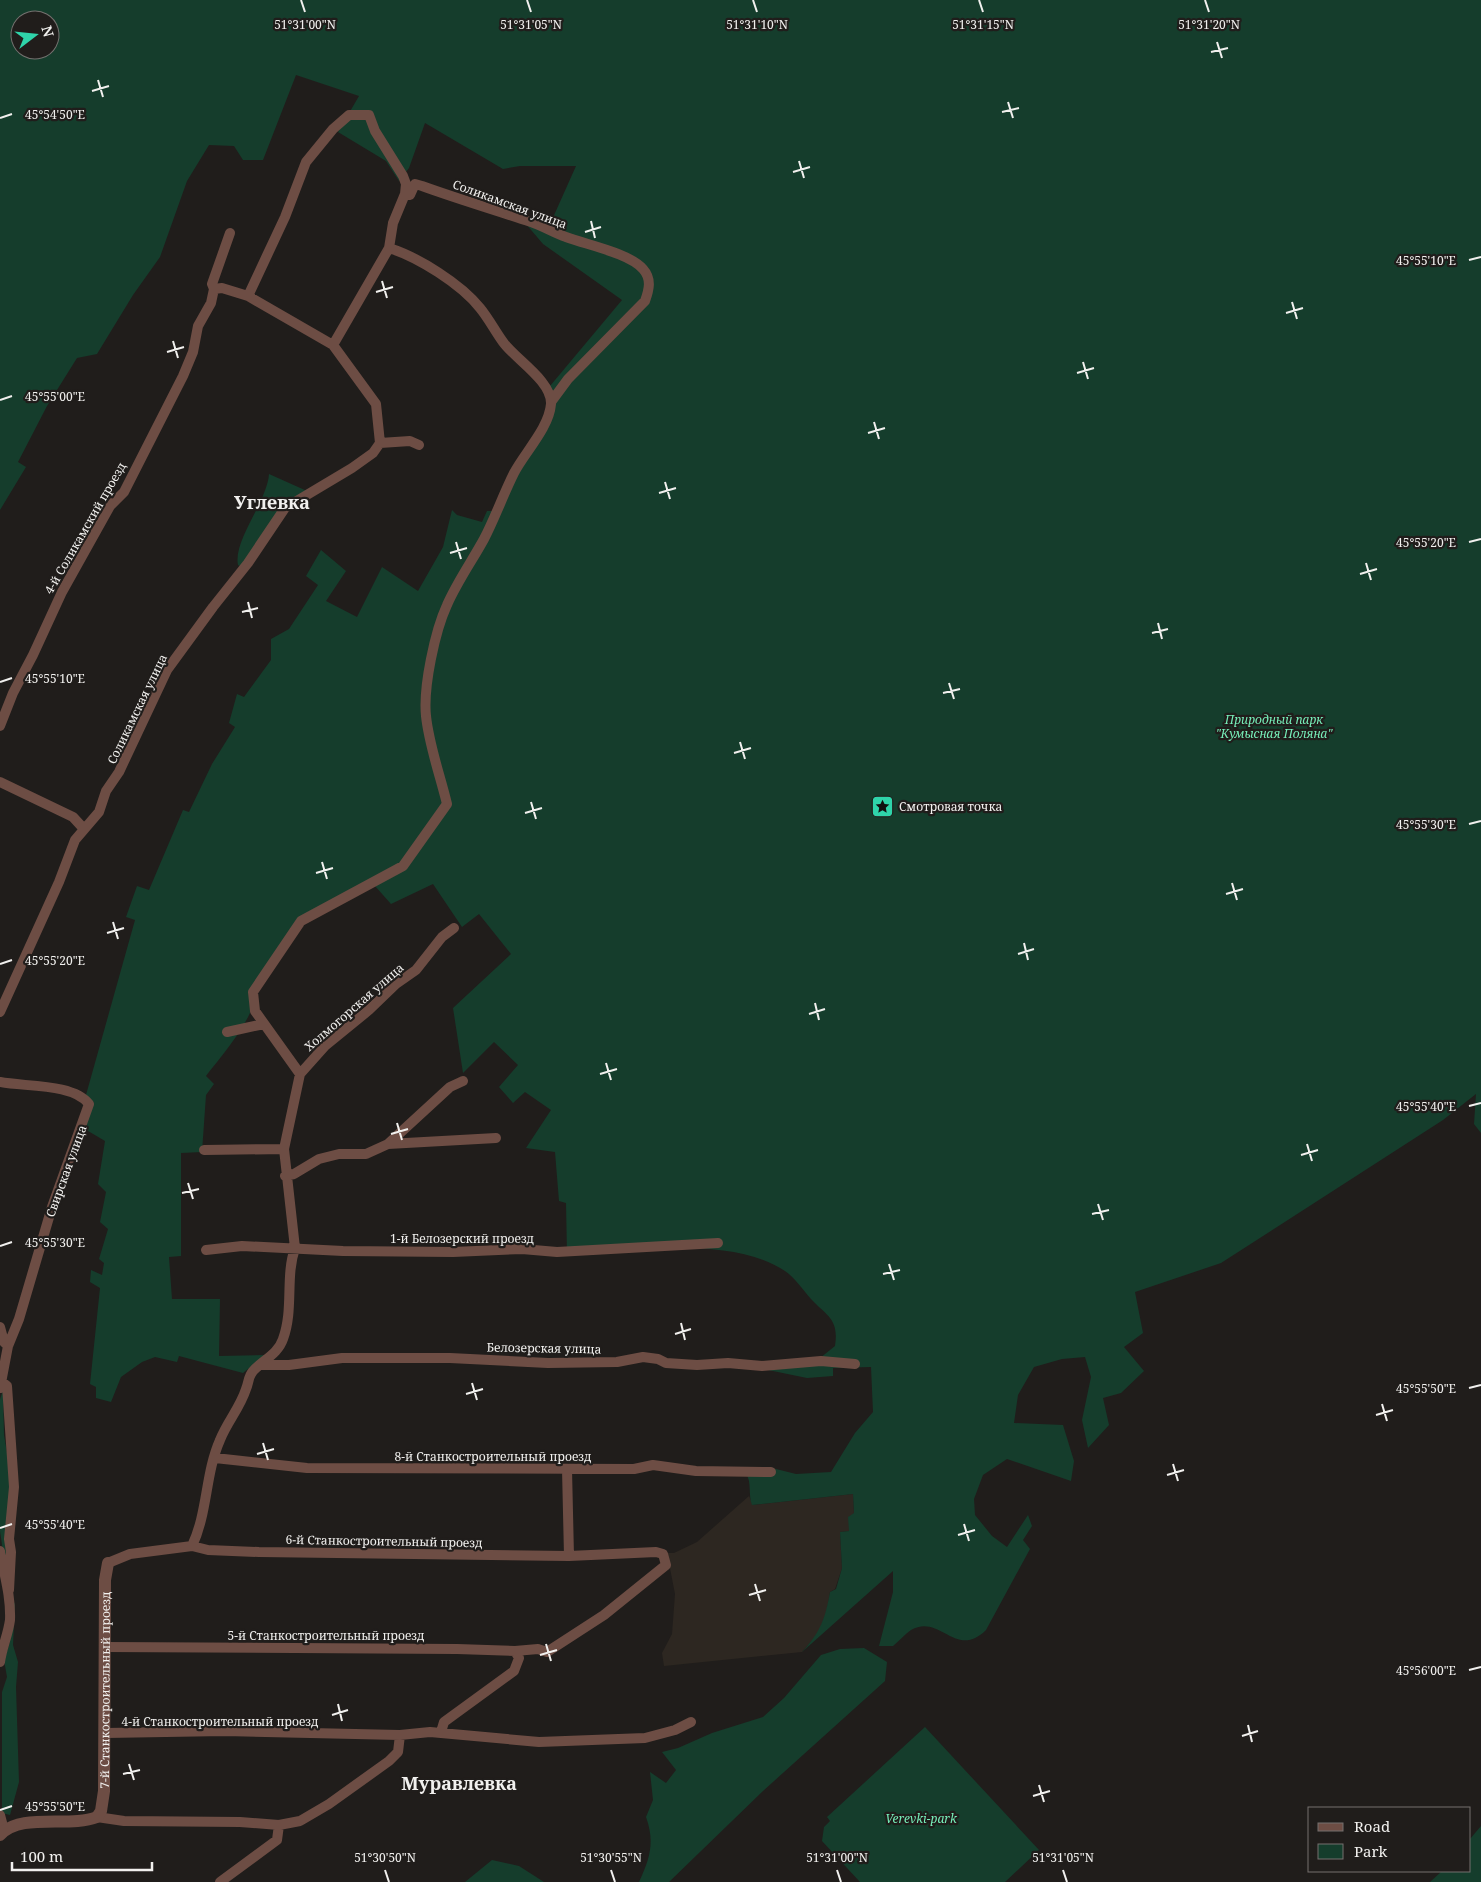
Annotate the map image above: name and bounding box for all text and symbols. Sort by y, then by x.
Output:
north arrow [10,10,60,60]
text: 51°31'00"N [274,16,336,33]
text: 51°31'05"N [500,16,562,33]
text: 51°31'10"N [726,16,788,33]
text: 51°31'15"N [952,16,1014,33]
text: 51°31'20"N [1178,16,1240,33]
text: N [37,23,59,39]
text: 45°54'50"E [25,106,85,123]
street label: Соликамская улица [450,175,570,233]
text: 45°55'10"E [1396,252,1456,269]
text: 45°55'00"E [25,388,85,405]
street label: 4-й Соликамский проезд [40,459,130,597]
district label: Углевка [234,490,310,514]
text: 45°55'20"E [1396,534,1456,551]
street label: Соликамская улица [103,651,171,767]
text: 45°55'10"E [25,670,85,687]
park label: Природный парк "Кумысная Поляна" [1216,711,1333,742]
place icon: Смотровая точка [871,794,895,818]
place label: Смотровая точка [899,798,1003,815]
text: 45°55'30"E [1396,816,1456,833]
text: 45°55'20"E [25,952,85,969]
street label: Холмогорская улица [301,959,407,1055]
text: 45°55'40"E [1396,1098,1456,1115]
street label: Свирская улица [41,1123,91,1219]
street label: 1-й Белозерский проезд [390,1230,534,1247]
text: 45°55'30"E [25,1234,85,1251]
street label: Белозерская улица [486,1338,602,1358]
text: 45°55'50"E [1396,1380,1456,1397]
street label: 8-й Станкостроительный проезд [395,1448,591,1465]
text: 45°55'40"E [25,1516,85,1533]
street label: 6-й Станкостроительный проезд [285,1531,483,1551]
street label: 7-й Станкостроительный проезд [96,1592,113,1789]
street label: 5-й Станкостроительный проезд [228,1627,424,1644]
text: 45°56'00"E [1396,1662,1456,1679]
street label: 4-й Станкостроительный проезд [122,1713,318,1730]
district label: Муравлевка [401,1771,517,1795]
text: 45°55'50"E [25,1798,85,1815]
legend [1308,1807,1471,1872]
park label: Verevki-park [885,1810,958,1827]
text: Road [1354,1816,1390,1836]
scale bar [12,1840,152,1872]
text: Park [1354,1841,1388,1861]
text: 100 m [20,1846,63,1866]
text: 51°30'50"N [354,1849,416,1866]
text: 51°30'55"N [580,1849,642,1866]
text: 51°31'00"N [806,1849,868,1866]
text: 51°31'05"N [1032,1849,1094,1866]

